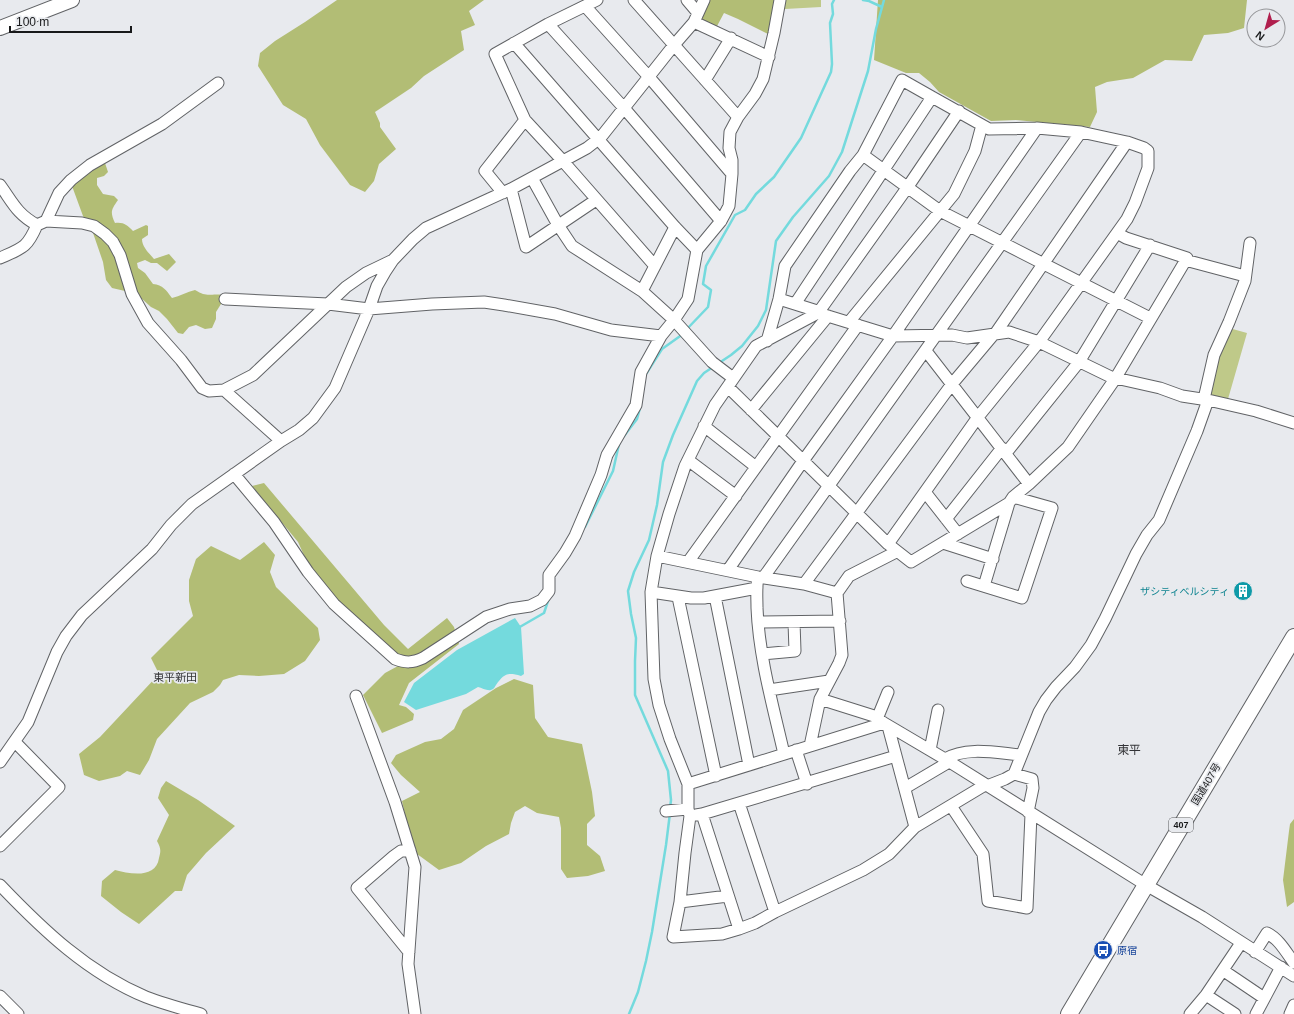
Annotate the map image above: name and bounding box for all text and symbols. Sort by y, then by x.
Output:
scale bar [10,8,131,34]
north arrow [1246,8,1286,48]
text: 100 m [16,15,49,29]
text: N [1253,29,1267,43]
building icon: ザシティベルシティ [1232,580,1254,602]
place label: ザシティベルシティ [1140,586,1229,597]
district label: 東平新田 [153,671,197,683]
district label: 東平 [1117,743,1141,757]
street label: 国道407号 [1189,761,1223,807]
road number: 407 [1169,818,1193,832]
bus stop icon: 原宿 [1092,939,1114,961]
place label: 原宿 [1117,945,1137,956]

